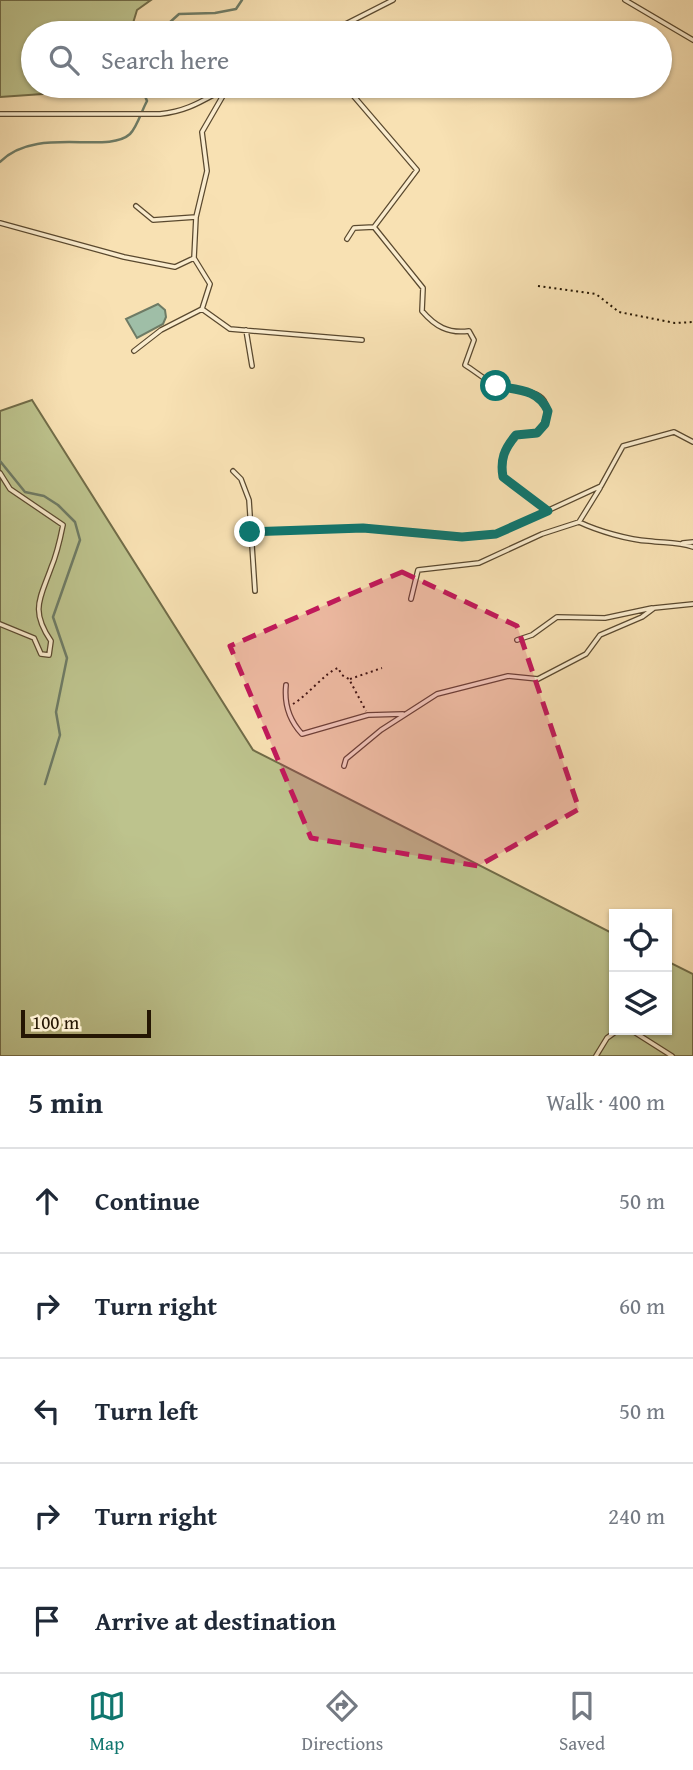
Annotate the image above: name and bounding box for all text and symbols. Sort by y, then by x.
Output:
search box [21,21,672,98]
text: Search here [101,40,229,79]
icon: search [45,41,83,79]
route start [480,370,511,401]
route end [234,516,265,547]
map controls [609,909,672,1035]
button: locate [609,909,672,972]
button: layers [609,972,672,1035]
scale bar [21,1007,150,1039]
text: 100 m [32,1008,79,1036]
text: 5 min [28,1080,103,1124]
text: Walk · 400 m [546,1085,665,1118]
text: Continue [95,1181,200,1220]
icon: ahead [28,1182,66,1220]
text: 50 m [619,1184,665,1217]
text: Turn right [95,1286,217,1325]
icon: right [28,1287,66,1325]
text: 60 m [619,1289,665,1322]
text: Turn left [95,1391,198,1430]
icon: left [28,1392,66,1430]
text: 50 m [619,1394,665,1427]
text: Turn right [95,1496,217,1535]
icon: right [28,1497,66,1535]
text: 240 m [608,1499,665,1532]
text: Arrive at destination [95,1601,336,1640]
icon: arrive [28,1602,66,1640]
tab: Map [88,1687,126,1757]
tab: Directions [302,1687,383,1757]
tab: Saved [559,1687,605,1757]

